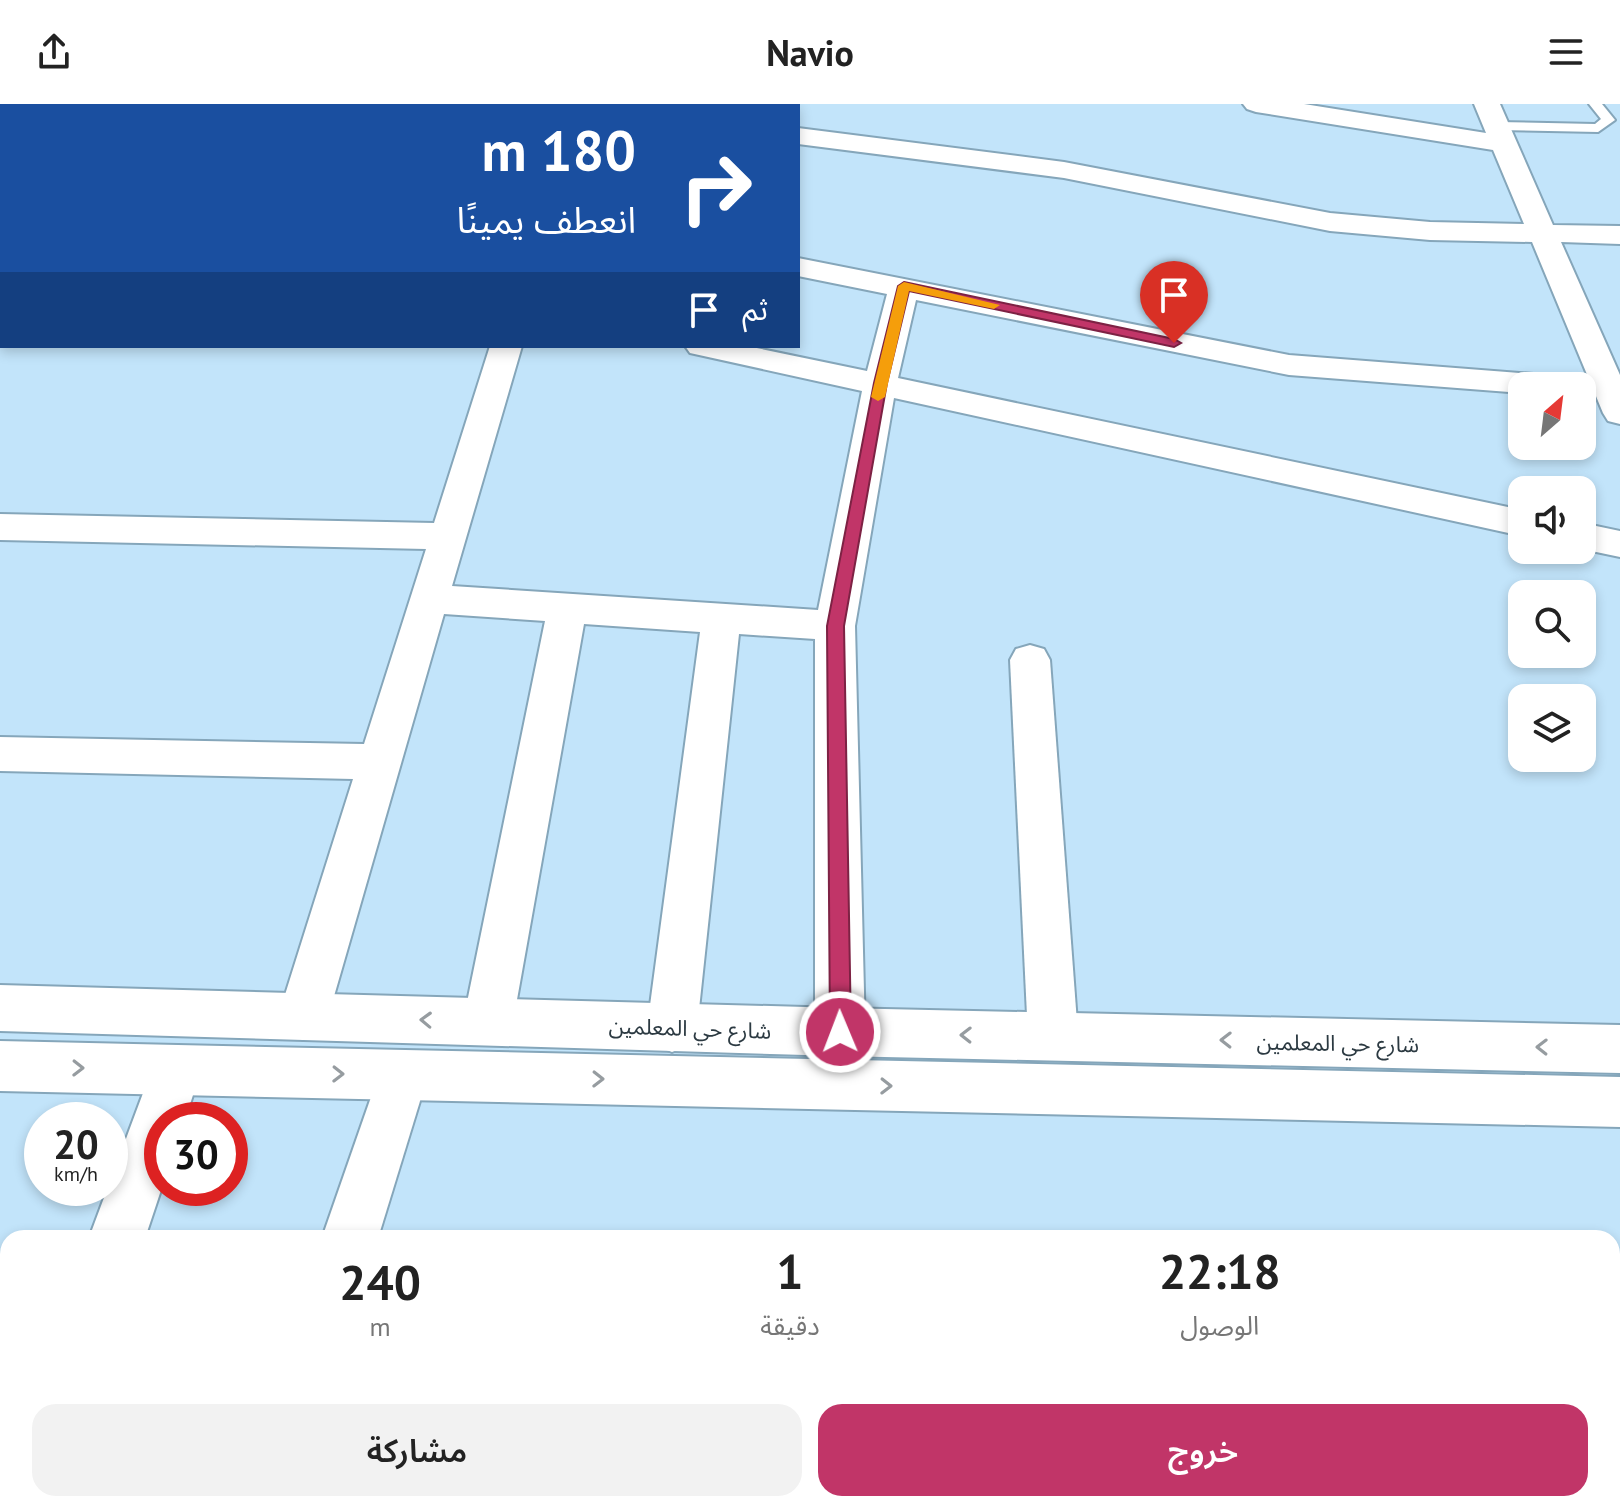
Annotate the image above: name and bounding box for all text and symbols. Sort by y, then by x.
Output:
text: Navio [766,29,854,76]
icon: share [32,30,76,74]
icon: menu [1544,30,1588,74]
text: 180 m [481,114,636,186]
icon: right [664,136,768,240]
text: انعطف يمينًا [456,196,636,243]
pin [1140,261,1208,343]
icon: arrive [1152,273,1196,317]
icon: arrive [682,288,726,332]
text: ثم [742,289,768,328]
north arrow [1508,372,1596,460]
map controls [1508,372,1596,772]
button: sound [1508,476,1596,564]
button: search [1508,580,1596,668]
button: layers [1508,684,1596,772]
position arrow [798,990,882,1074]
street label: شارع حي المعلمين [608,1011,772,1048]
one-way arrow [419,1012,432,1029]
one-way arrow [959,1026,972,1044]
street label: شارع حي المعلمين [1256,1028,1419,1062]
one-way arrow [1219,1032,1232,1049]
one-way arrow [1535,1039,1548,1056]
one-way arrow [72,1059,85,1076]
one-way arrow [332,1065,345,1082]
one-way arrow [592,1070,605,1088]
one-way arrow [880,1077,893,1094]
speed limit sign: 30 [144,1102,248,1206]
text: 20 [53,1118,99,1170]
text: km/h [54,1161,98,1187]
text: 1 [776,1240,804,1302]
text: 22:18 [1159,1240,1281,1302]
text: 240 [339,1251,421,1313]
text: دقيقة [760,1309,820,1342]
text: الوصول [1180,1309,1259,1342]
text: m [370,1310,391,1343]
button: مشاركة [32,1404,802,1496]
button: خروج [818,1404,1588,1496]

